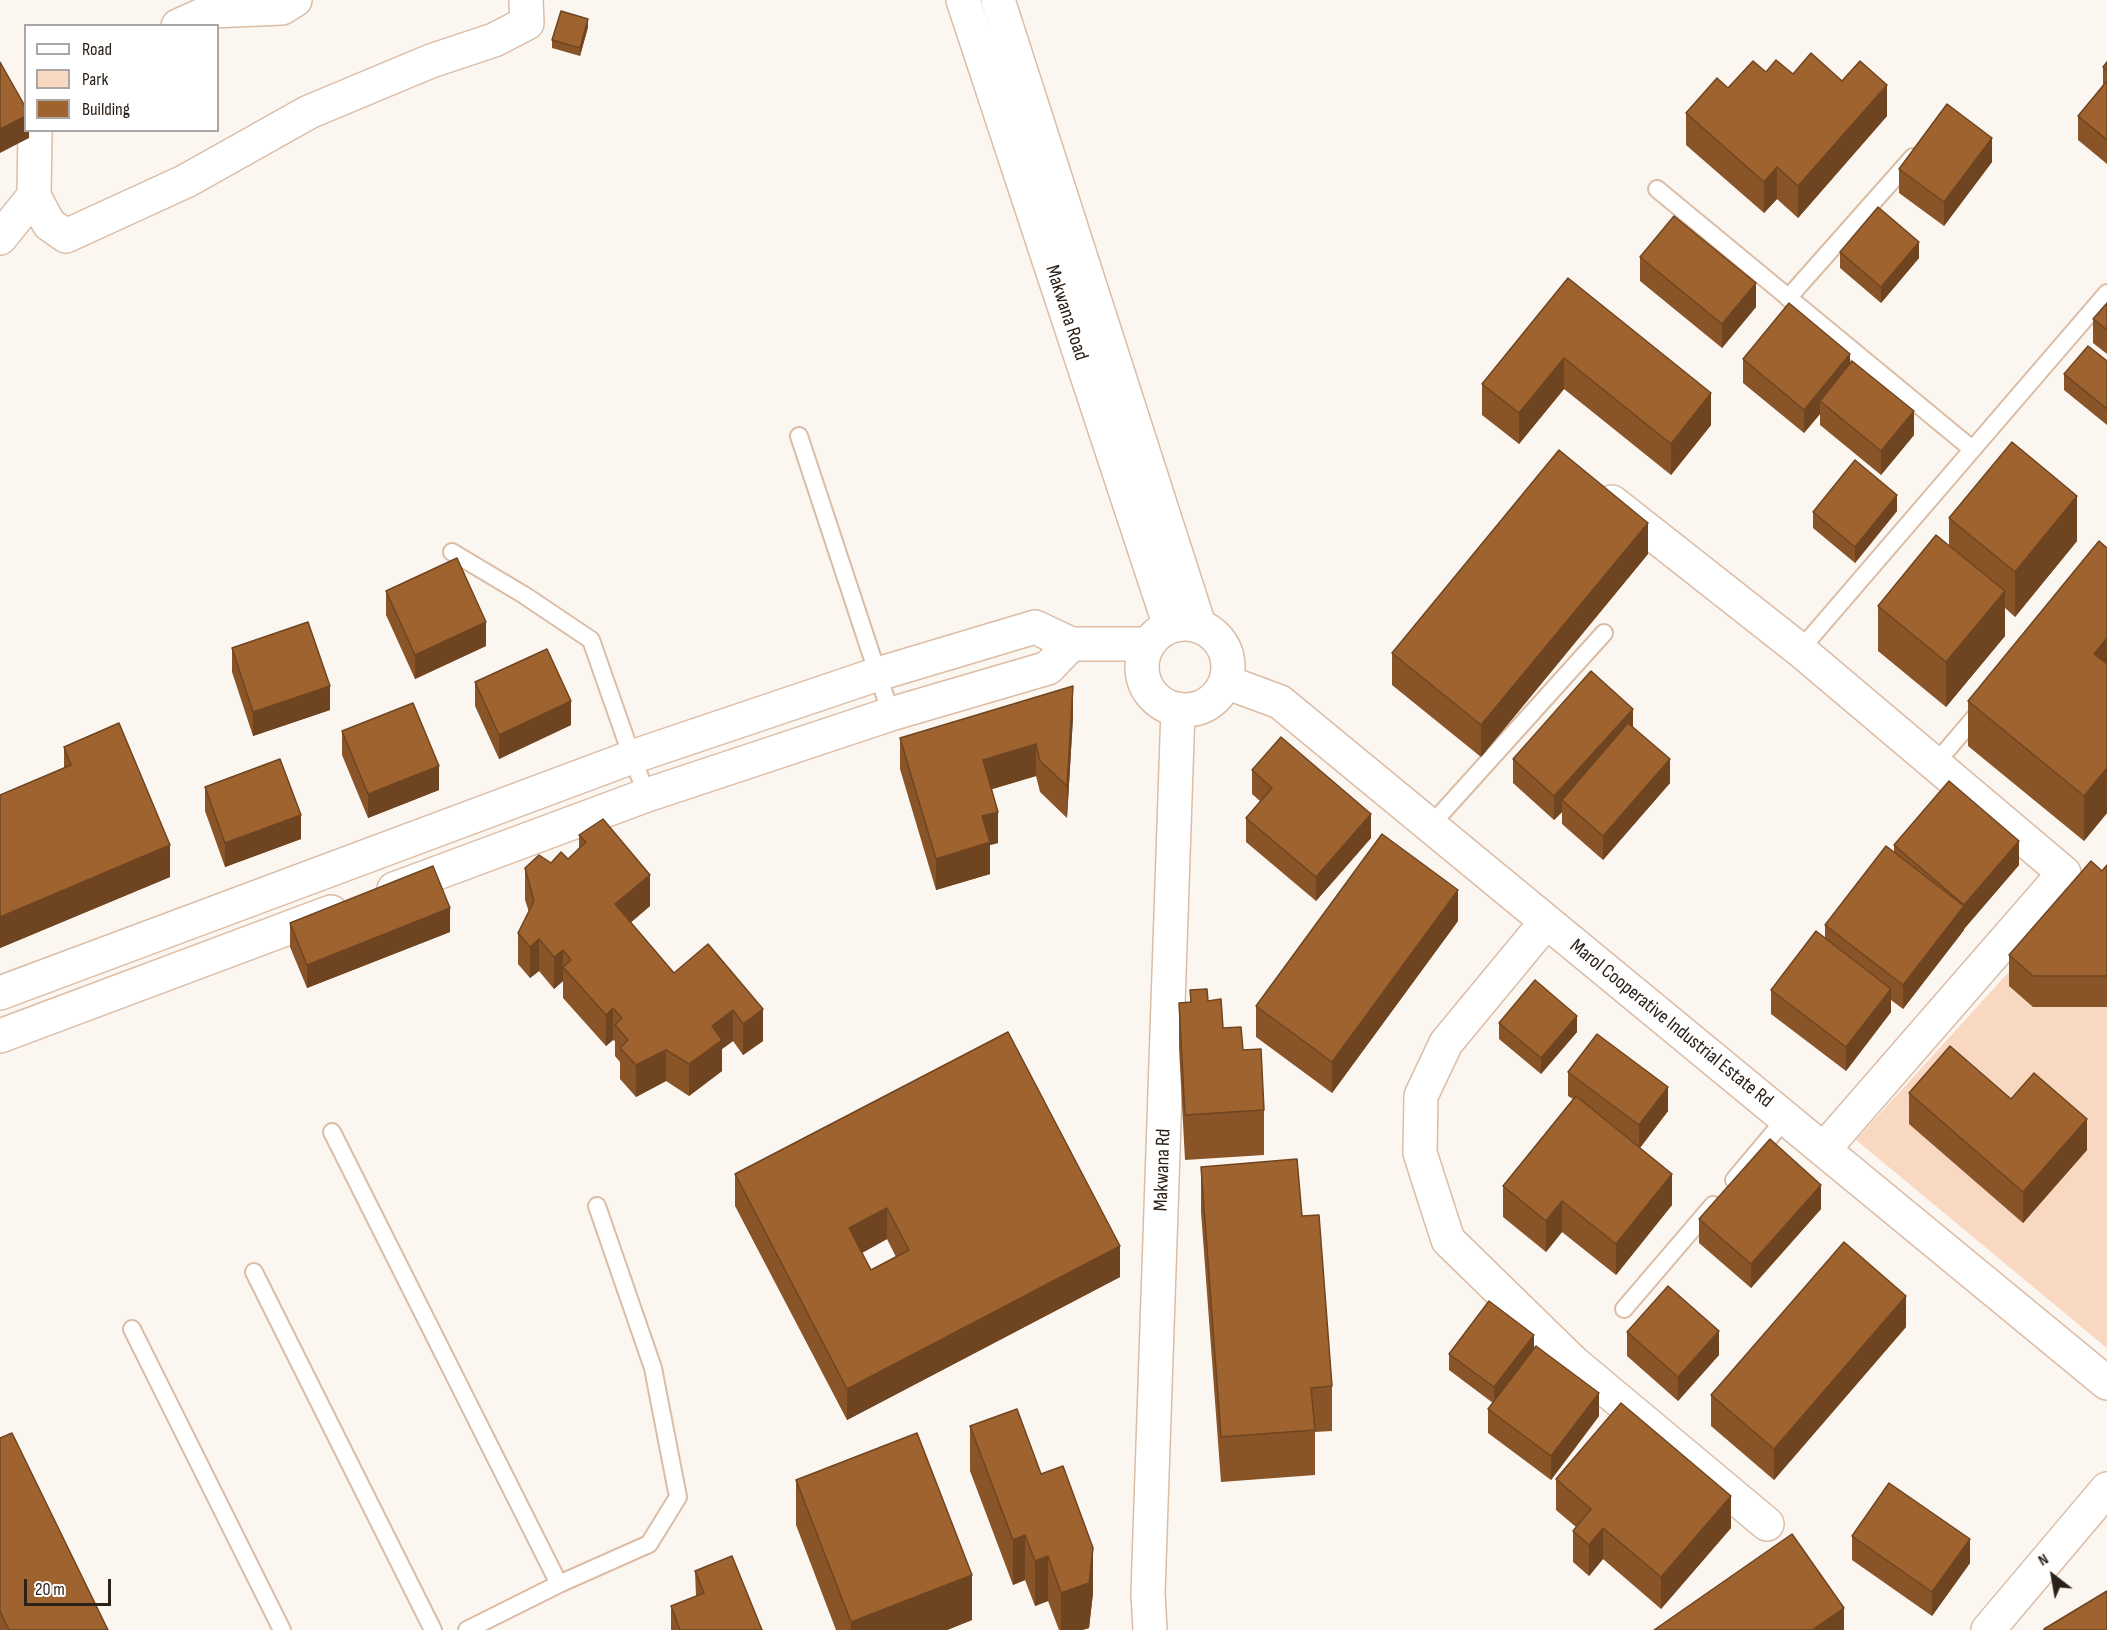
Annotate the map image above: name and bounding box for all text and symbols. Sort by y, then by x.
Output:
legend [24,24,219,132]
text: Road [82,39,112,60]
text: Park [82,69,108,90]
text: Building [82,99,130,120]
street label: Makwana Road [1039,262,1093,364]
street label: Marol Cooperative Industrial Estate Rd [1565,935,1777,1113]
street label: Makwana Rd [1150,1128,1176,1212]
north arrow [2023,1546,2083,1606]
text: N [2035,1550,2052,1570]
scale bar [27,1567,114,1605]
text: 20 m [35,1579,65,1600]

